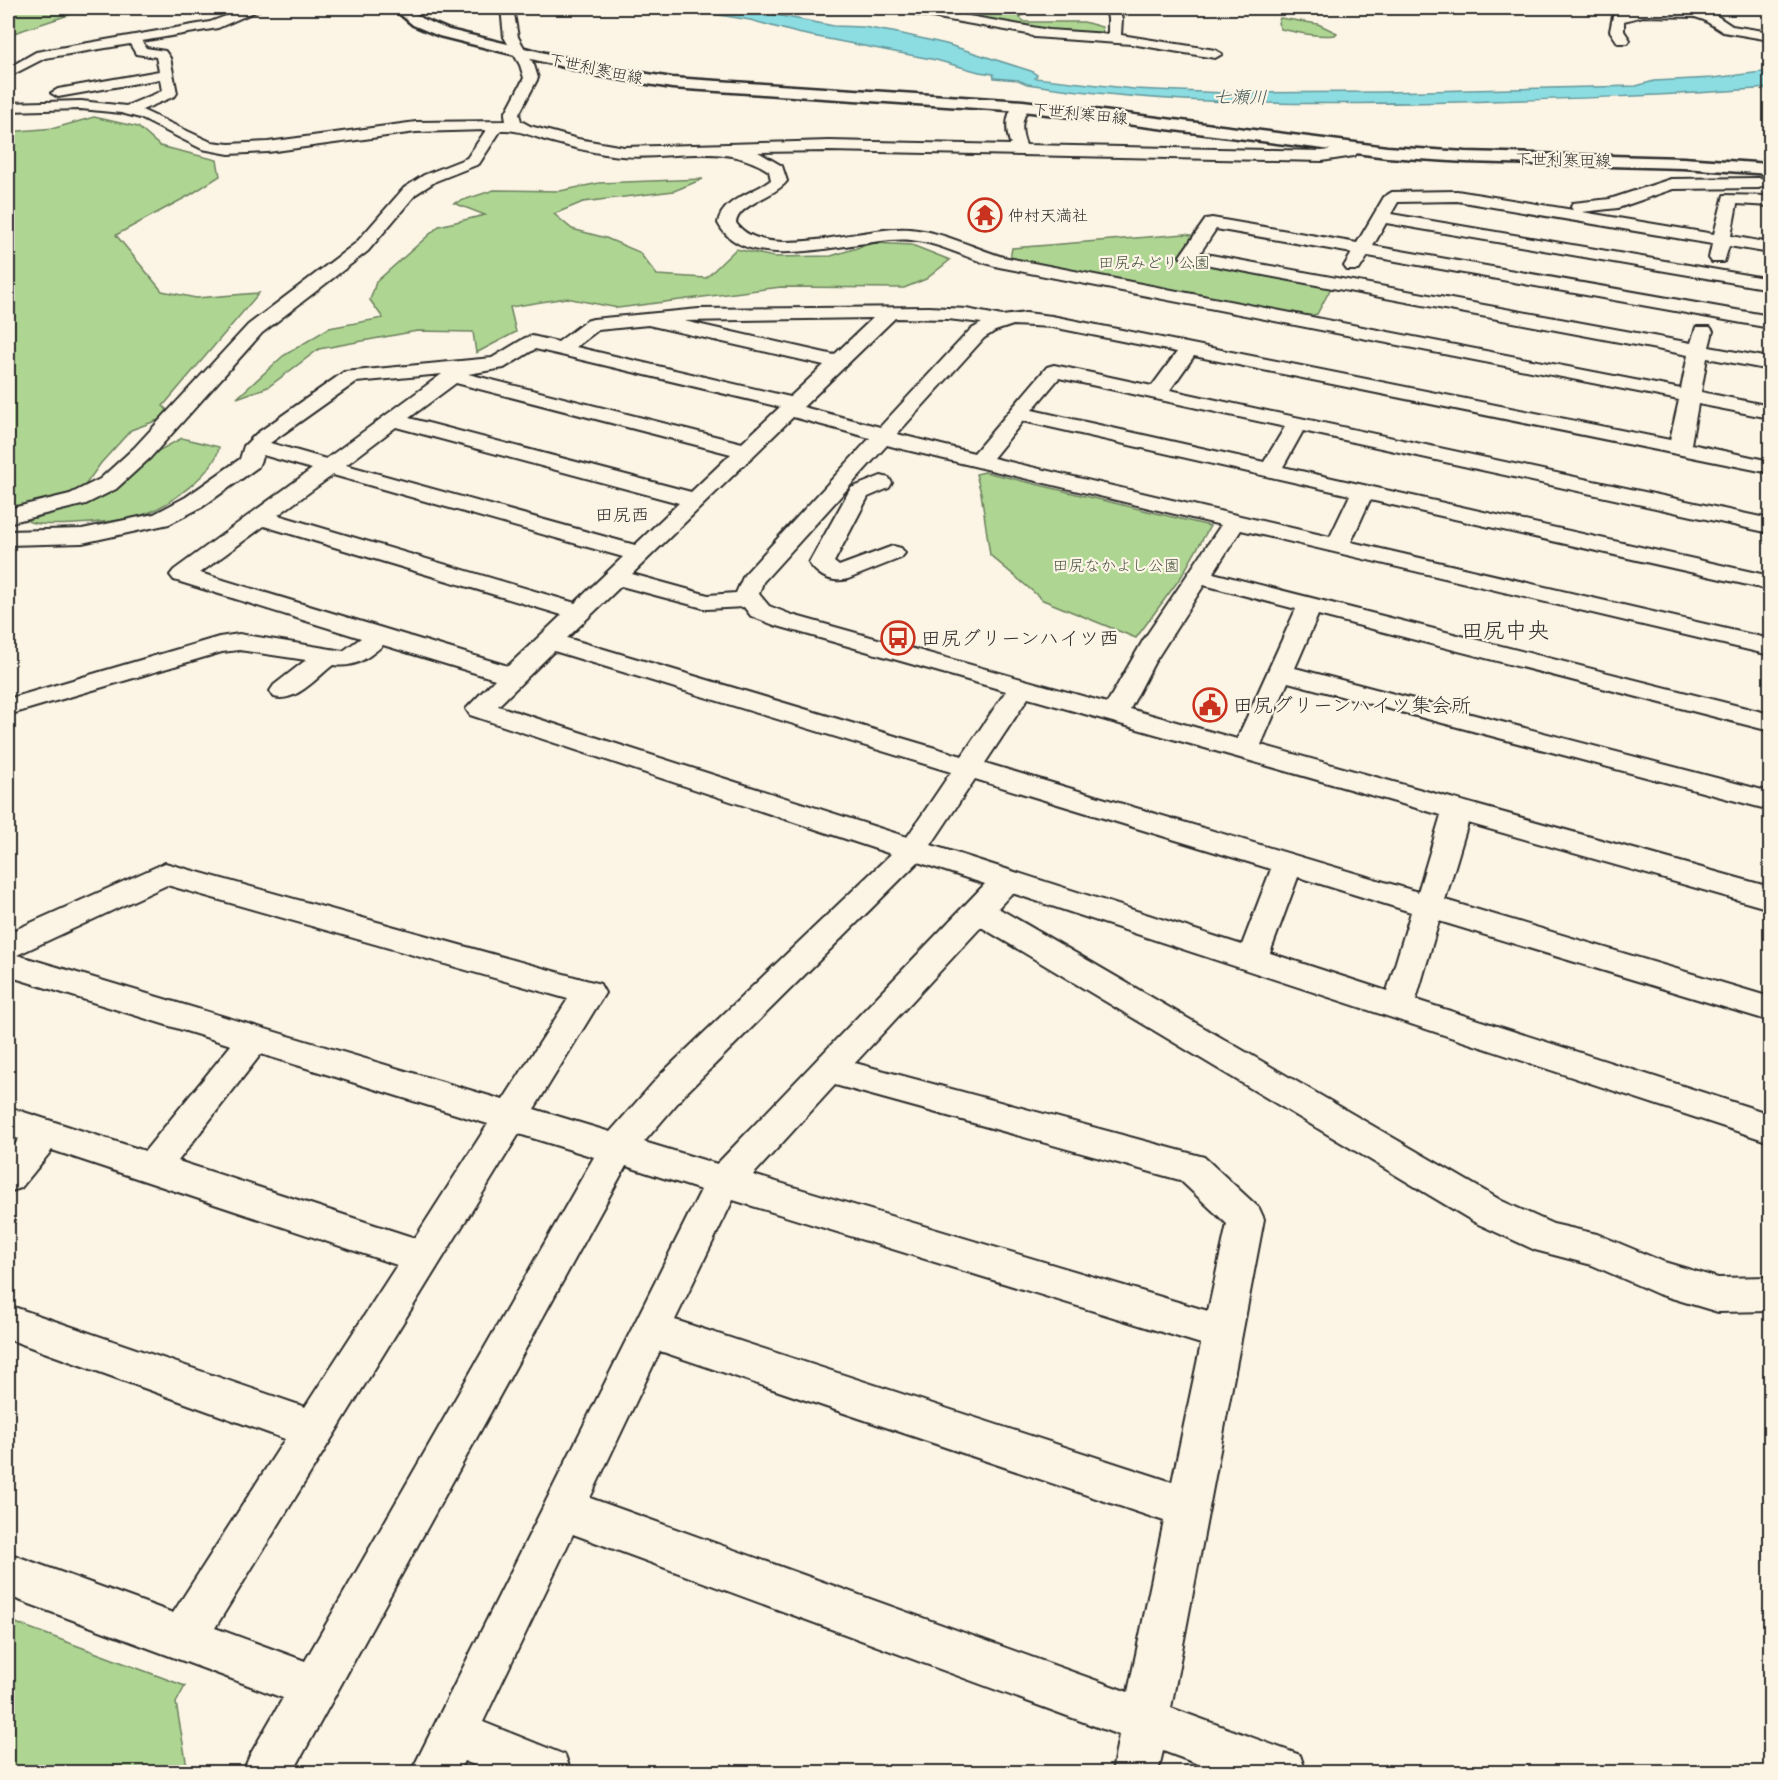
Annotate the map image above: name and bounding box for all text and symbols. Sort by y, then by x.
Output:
street label: 下世利寒田線 [546,47,645,92]
water label: 七瀬川 [1213,84,1267,113]
street label: 下世利寒田線 [1031,97,1129,132]
street label: 下世利寒田線 [1515,147,1611,174]
temple icon: 仲村天満社 [967,197,1003,233]
place label: 仲村天満社 [1008,204,1088,229]
park label: 田尻みどり公園 [1098,251,1210,276]
district label: 田尻西 [595,502,649,531]
park label: 田尻なかよし公園 [1052,554,1180,579]
district label: 田尻中央 [1461,615,1549,650]
bus stop icon: 田尻グリーンハイツ西 [880,620,916,656]
place label: 田尻グリーンハイツ西 [921,624,1119,656]
public building icon: 田尻グリーンハイツ集会所 [1192,687,1228,723]
place label: 田尻グリーンハイツ集会所 [1233,691,1471,723]

